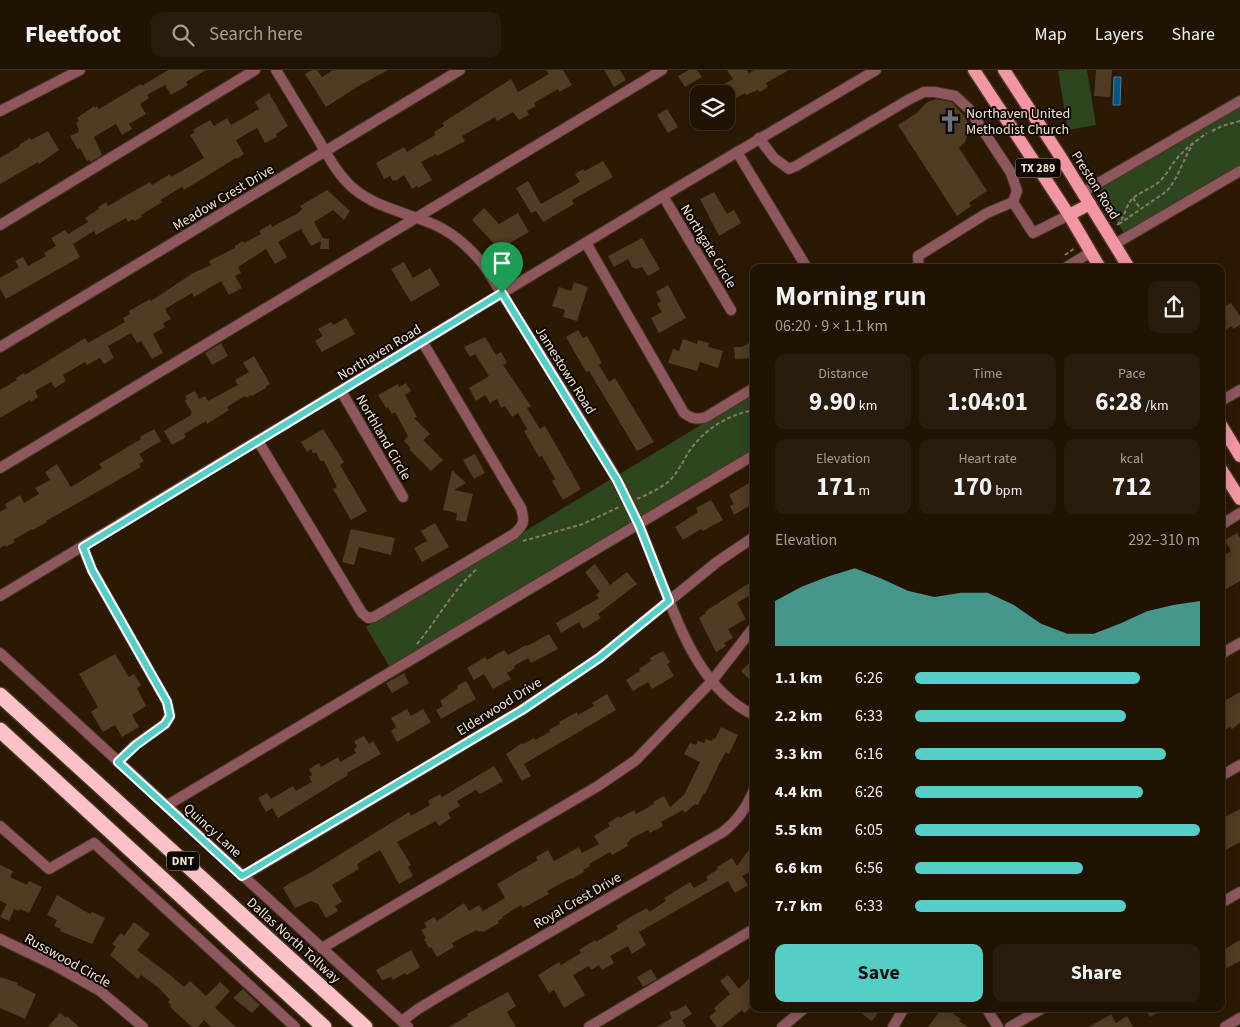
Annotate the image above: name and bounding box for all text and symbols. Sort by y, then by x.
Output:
search box [151,12,501,57]
text: Fleetfoot [25,17,121,52]
icon: search [169,21,197,49]
text: Search here [209,21,303,48]
text: Map [1035,22,1067,47]
text: Layers [1095,22,1144,47]
text: Share [1172,22,1215,47]
map controls [690,85,735,130]
button: layers [690,85,735,130]
place label: Northaven United Methodist Church [966,104,1070,140]
church icon: Northaven United Methodist Church [937,108,963,134]
street label: Preston Road [1066,147,1124,224]
road number: TX 289 [1016,159,1060,178]
street label: Meadow Crest Drive [169,160,278,236]
street label: Northgate Circle [675,201,741,292]
pin [481,242,523,293]
icon: arrive [488,249,516,277]
text: Morning run [775,276,926,316]
button: share [1148,281,1200,333]
text: 06:20 · 9 × 1.1 km [775,315,888,337]
street label: Northaven Road [334,320,425,386]
street label: Jamestown Road [530,323,600,418]
text: Distance [818,364,868,384]
text: Time [973,364,1002,384]
text: Pace [1118,364,1146,384]
text: 9.90 [809,384,856,420]
text: 1:04:01 [947,384,1028,420]
text: 6:28 [1095,384,1142,420]
street label: Northland Circle [351,391,416,484]
text: km [856,396,877,416]
text: /km [1142,396,1169,416]
text: Elevation [816,449,870,469]
text: Heart rate [958,449,1017,469]
text: kcal [1120,449,1144,469]
text: 171 [816,469,856,505]
text: 170 [953,469,992,505]
text: 712 [1112,469,1152,505]
text: m [856,481,870,501]
text: bpm [992,481,1022,501]
text: Elevation [775,529,837,551]
text: 292–310 m [1128,529,1200,551]
text: 1.1 km [775,667,822,689]
text: 6:26 [855,667,883,689]
street label: Elderwood Drive [453,673,546,741]
text: 2.2 km [775,705,822,727]
text: 6:33 [855,705,883,727]
text: 3.3 km [775,743,822,765]
text: 6:16 [855,743,883,765]
text: 4.4 km [775,781,822,803]
text: 6:26 [855,781,883,803]
street label: Quincy Lane [179,799,246,862]
text: 5.5 km [775,819,822,841]
text: 6:05 [855,819,883,841]
road number: DNT [167,851,199,870]
text: 6.6 km [775,857,822,879]
text: 6:56 [855,857,883,879]
street label: Royal Crest Drive [530,868,625,934]
street label: Dallas North Tollway [242,893,345,989]
text: 7.7 km [775,895,822,917]
text: 6:33 [855,895,883,917]
street label: Russwood Circle [21,929,114,993]
button: Save [775,944,983,1002]
button: Share [993,944,1200,1002]

